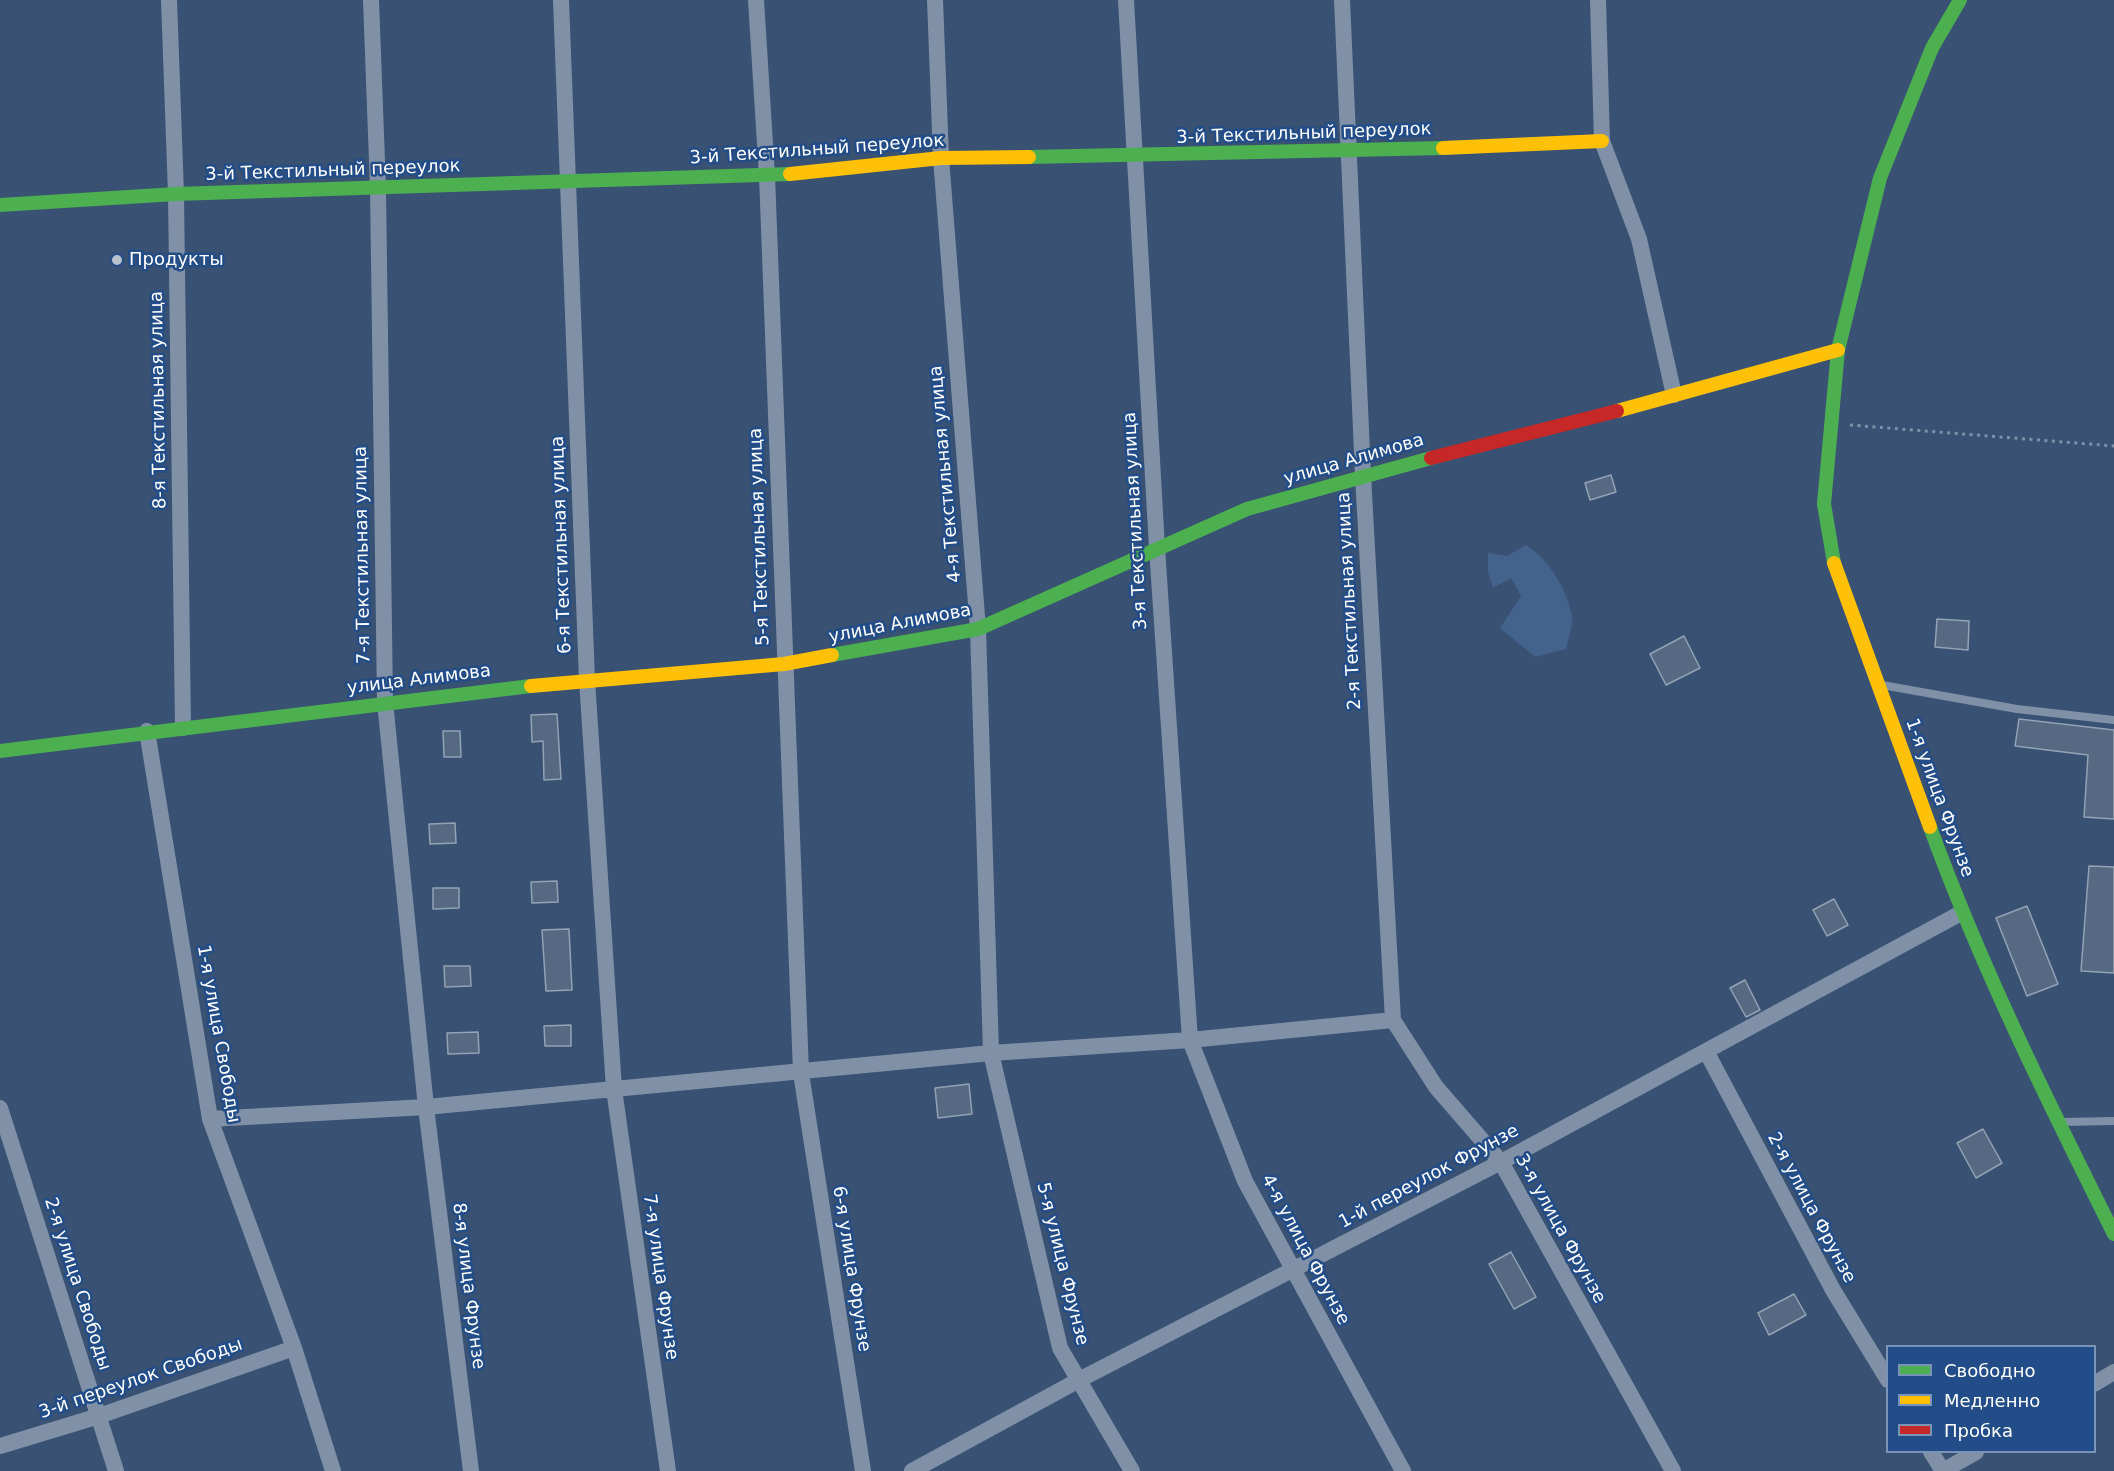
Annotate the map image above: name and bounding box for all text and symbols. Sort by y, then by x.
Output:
street label: 3-й Текстильный переулок [1176,119,1432,149]
street label: 3-й Текстильный переулок [689,130,945,170]
street label: 3-й Текстильный переулок [205,156,461,186]
place label: Продукты [129,249,224,271]
marker: Продукты [110,253,124,267]
street label: 8-я Текстильная улица [146,291,172,509]
street label: 4-я Текстильная улица [926,364,966,584]
street label: 3-я Текстильная улица [1120,412,1152,630]
street label: 5-я Текстильная улица [745,428,775,646]
street label: улица Алимова [1282,430,1426,490]
street label: 6-я Текстильная улица [547,436,577,654]
street label: 7-я Текстильная улица [350,446,376,664]
street label: 2-я Текстильная улица [1334,492,1366,710]
street label: улица Алимова [827,600,973,648]
street label: улица Алимова [346,660,492,700]
street label: 1-я улица Фрунзе [1900,716,1978,880]
street label: 1-я улица Свободы [192,943,244,1125]
street label: 1-й переулок Фрунзе [1335,1120,1523,1234]
street label: 2-я улица Фрунзе [1762,1129,1860,1287]
street label: 3-я улица Фрунзе [1510,1151,1610,1307]
street label: 4-я улица Фрунзе [1256,1171,1354,1329]
street label: 5-я улица Фрунзе [1031,1180,1093,1348]
street label: 6-я улица Фрунзе [827,1185,875,1353]
street label: 7-я улица Фрунзе [638,1193,682,1361]
street label: 2-я улица Свободы [39,1195,115,1373]
street label: 8-я улица Фрунзе [447,1202,489,1370]
street label: 3-й переулок Свободы [37,1334,245,1424]
legend [1886,1345,2096,1453]
text: Свободно [1944,1360,2036,1381]
text: Медленно [1944,1390,2040,1411]
text: Пробка [1944,1420,2013,1441]

